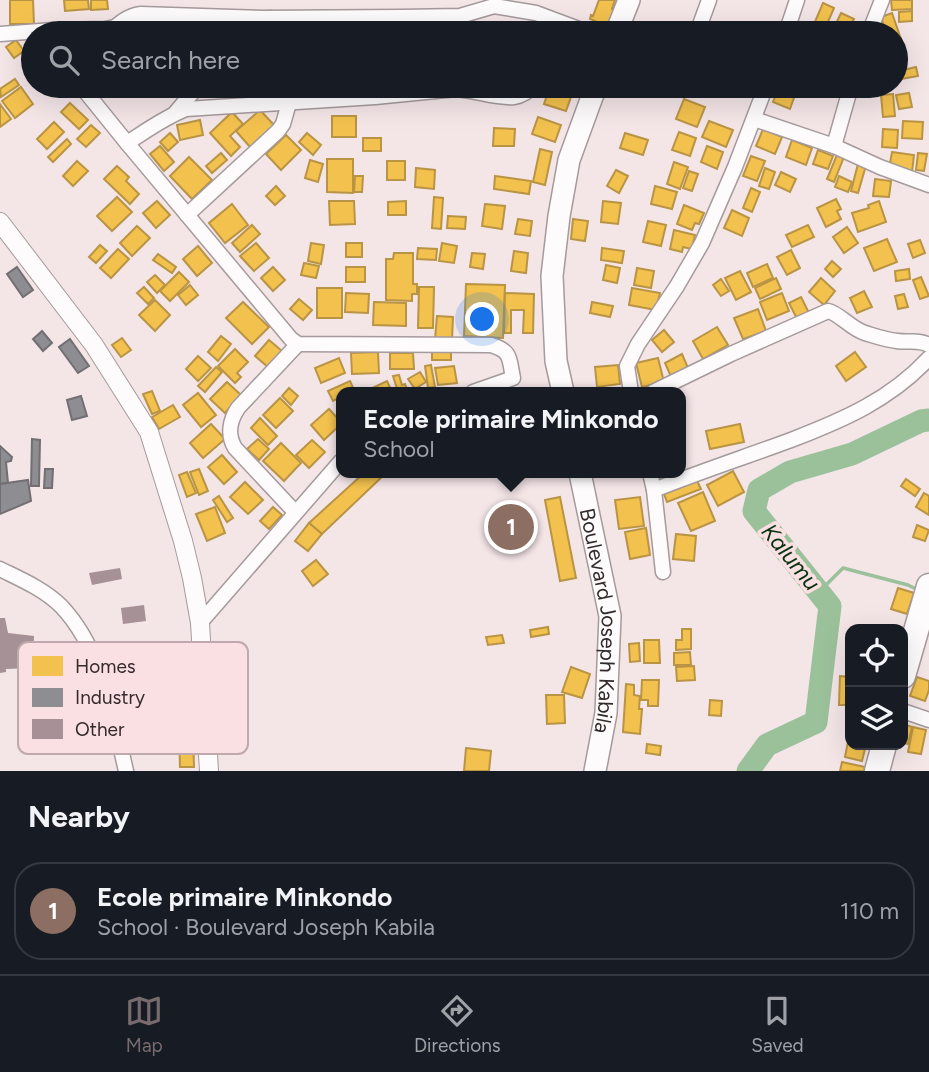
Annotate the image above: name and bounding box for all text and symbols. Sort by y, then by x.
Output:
search box [21,21,908,98]
icon: search [45,41,83,79]
text: Search here [101,44,240,76]
your location [465,302,499,336]
popup [336,387,686,478]
text: Ecole primaire Minkondo [363,403,659,435]
text: School [363,435,434,463]
pin: 1 [488,501,534,553]
street label: Boulevard Joseph Kabila [575,506,623,736]
water label: Kalumu [756,518,826,596]
map controls [845,624,908,750]
button: locate [845,624,908,687]
legend [18,642,248,754]
text: Homes [75,655,136,678]
text: Industry [75,686,145,709]
button: layers [845,687,908,750]
text: Other [75,718,125,741]
text: Nearby [28,798,130,835]
text: Ecole primaire Minkondo [97,881,392,913]
text: 1 [48,897,58,925]
text: 110 m [840,897,899,925]
text: School · Boulevard Joseph Kabila [97,913,435,941]
tab: Map [125,992,163,1057]
tab: Directions [414,992,501,1057]
tab: Saved [751,992,804,1057]

